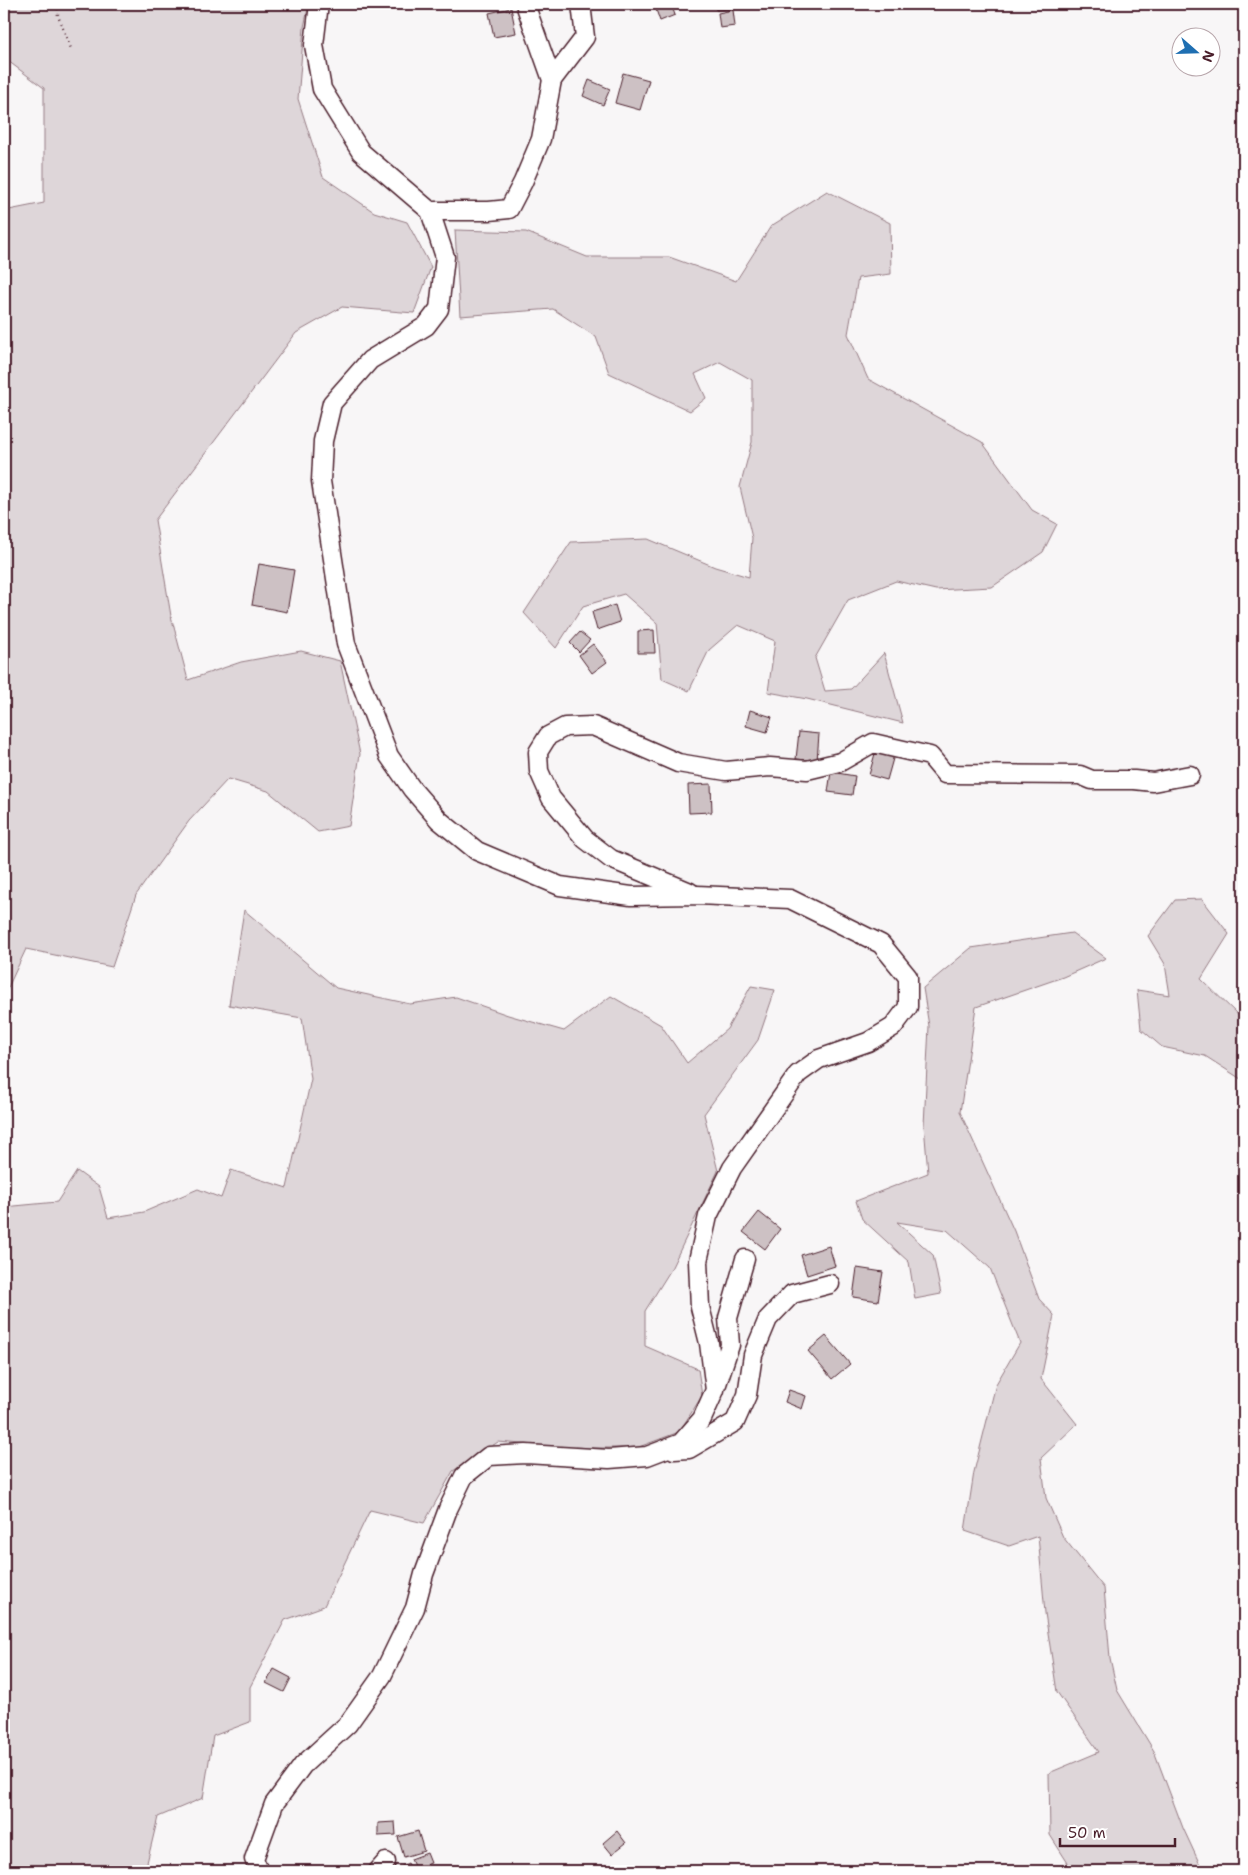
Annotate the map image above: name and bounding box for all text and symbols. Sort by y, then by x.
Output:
north arrow [1170,28,1220,78]
text: N [1198,48,1219,65]
scale bar [1060,1815,1176,1847]
text: 50 m [1068,1823,1106,1843]

